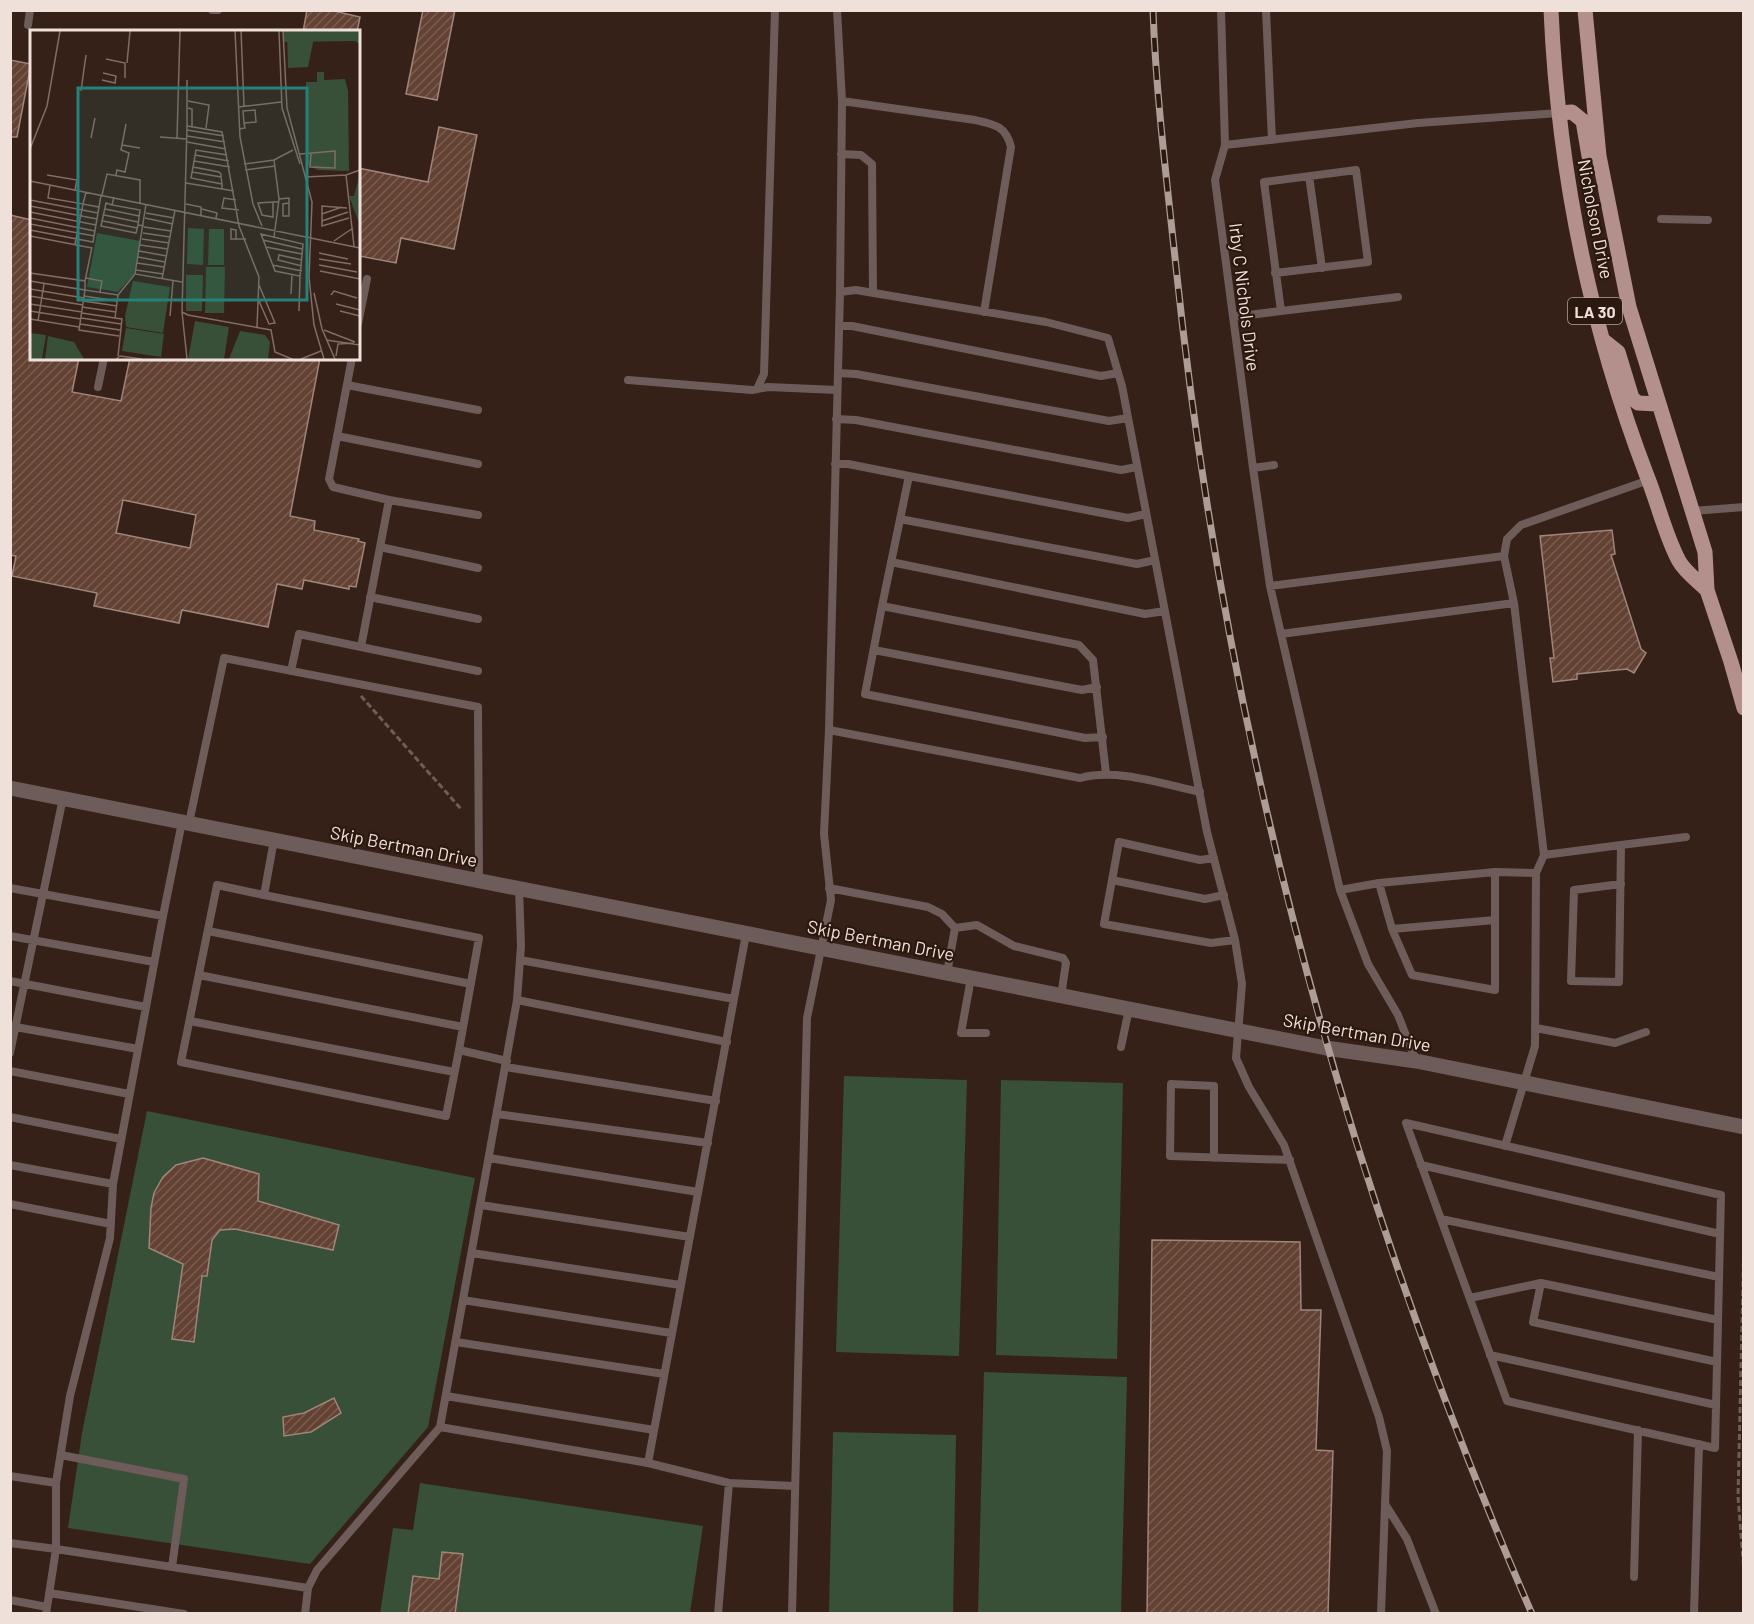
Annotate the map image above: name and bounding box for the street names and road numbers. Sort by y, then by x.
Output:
street label: Nicholson Drive [1574,157,1618,281]
street label: Irby C Nichols Drive [1225,222,1265,372]
road number: LA 30 [1568,298,1622,324]
street label: Skip Bertman Drive [329,821,479,871]
street label: Skip Bertman Drive [806,915,956,965]
street label: Skip Bertman Drive [1282,1008,1432,1056]

